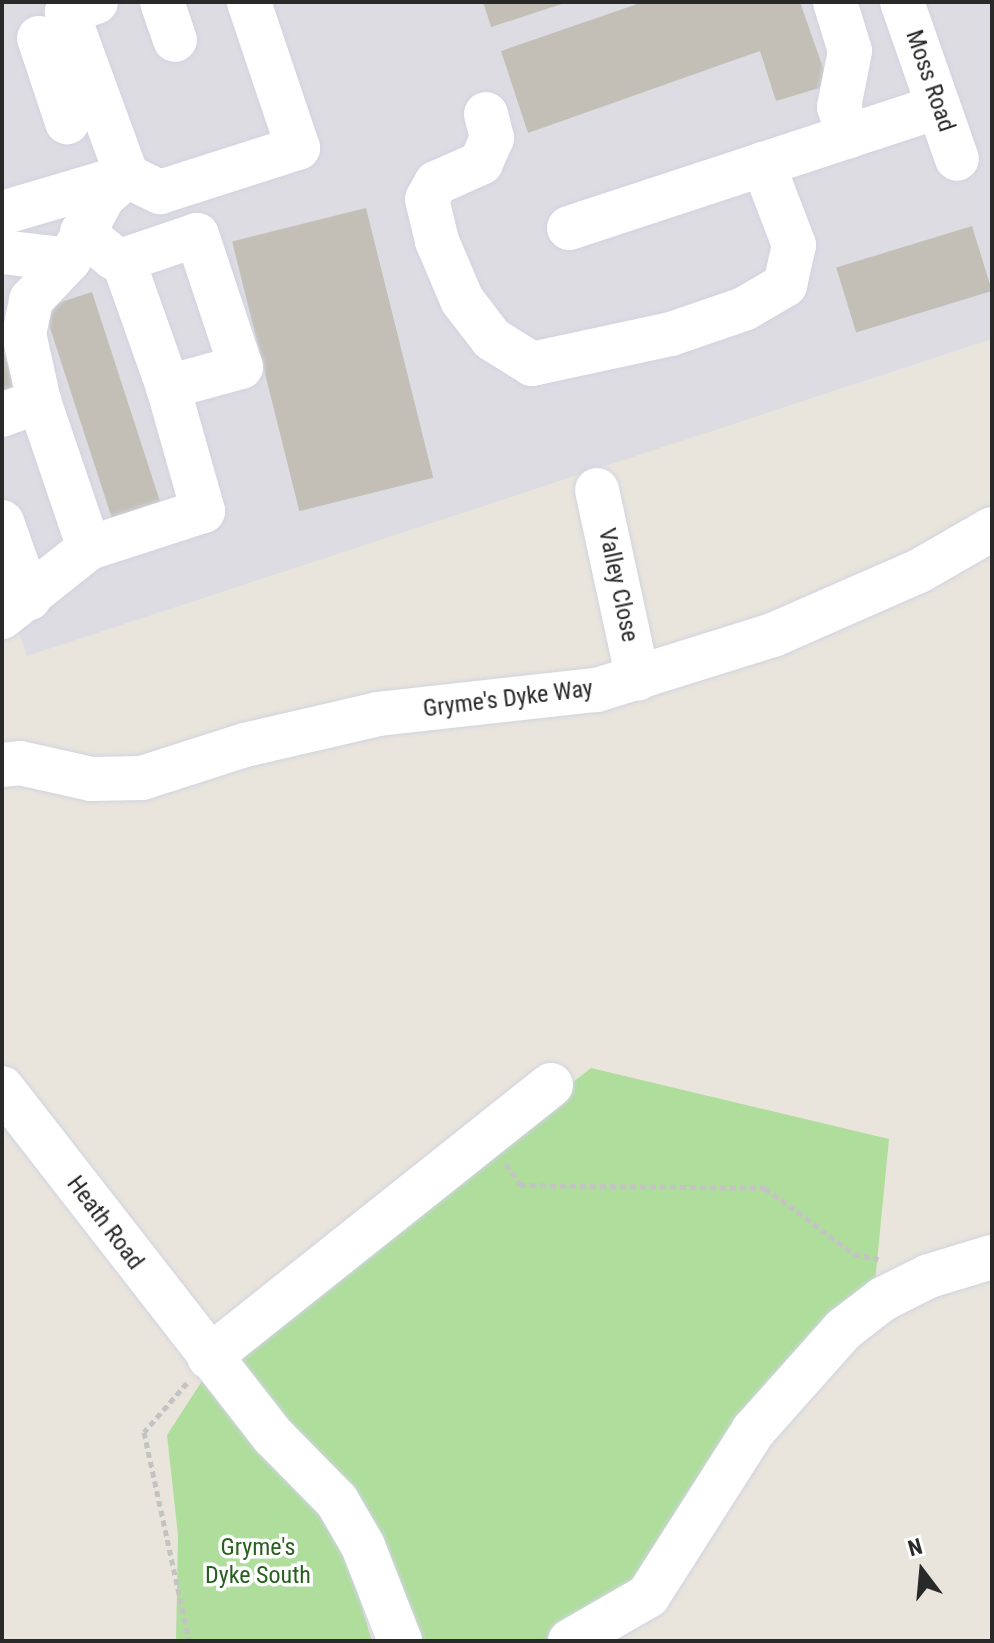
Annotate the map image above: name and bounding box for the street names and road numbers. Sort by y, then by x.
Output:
street label: Moss Road [899,26,961,136]
street label: Valley Close [592,526,644,644]
street label: Gryme's Dyke Way [421,674,595,724]
street label: Heath Road [60,1170,150,1276]

